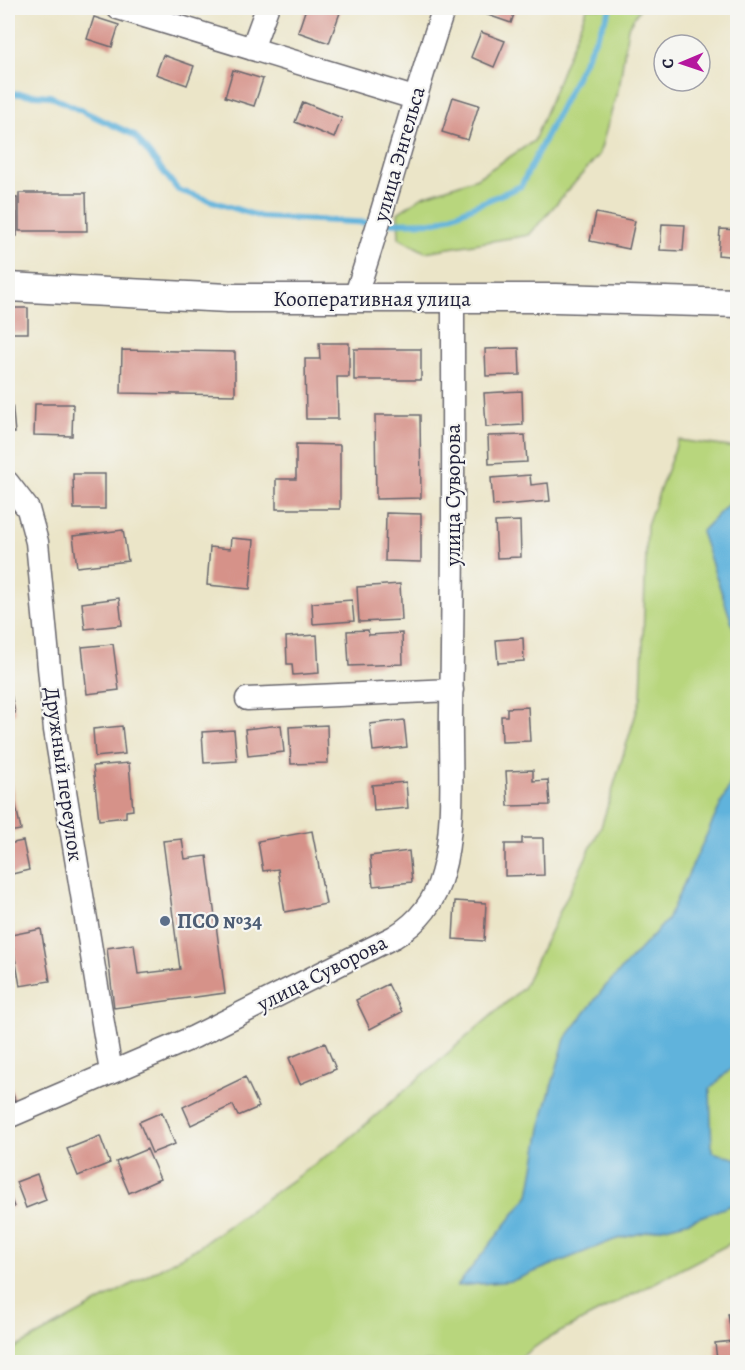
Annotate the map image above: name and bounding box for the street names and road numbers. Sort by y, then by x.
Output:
street label: улица Энгельса [366,83,432,226]
street label: Кооперативная улица [273,285,471,313]
street label: улица Суворова [439,424,467,567]
street label: Дружный переулок [38,685,90,863]
street label: улица Суворова [251,928,392,1018]

